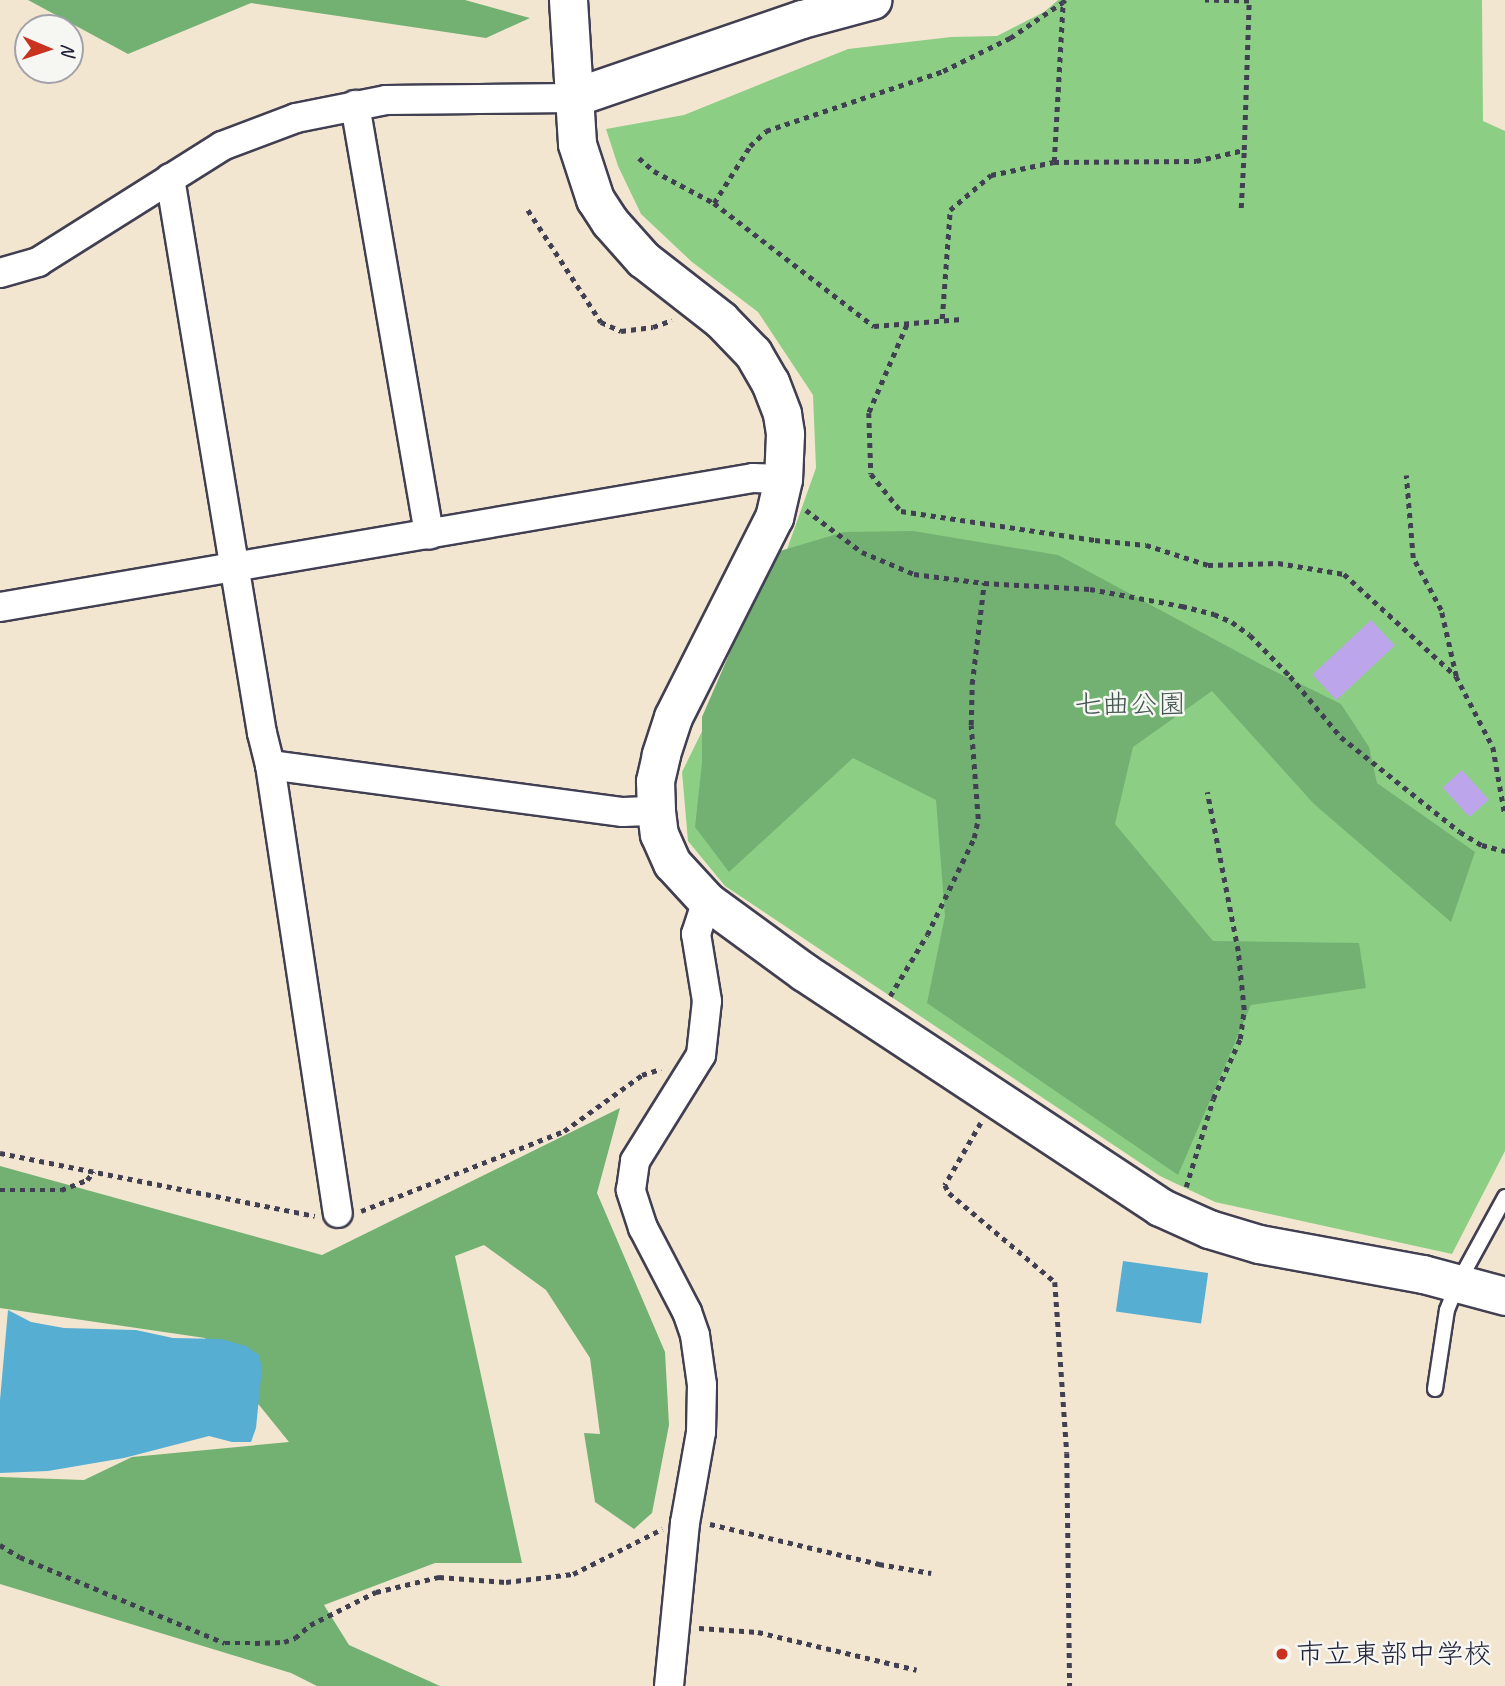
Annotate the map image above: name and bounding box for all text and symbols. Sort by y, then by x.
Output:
north arrow [14,14,84,84]
text: N [56,43,80,56]
park label: 七曲公園 [1074,687,1186,721]
place label: 市立東部中学校 [1296,1637,1492,1671]
marker: 市立東部中学校 [1274,1646,1290,1662]

